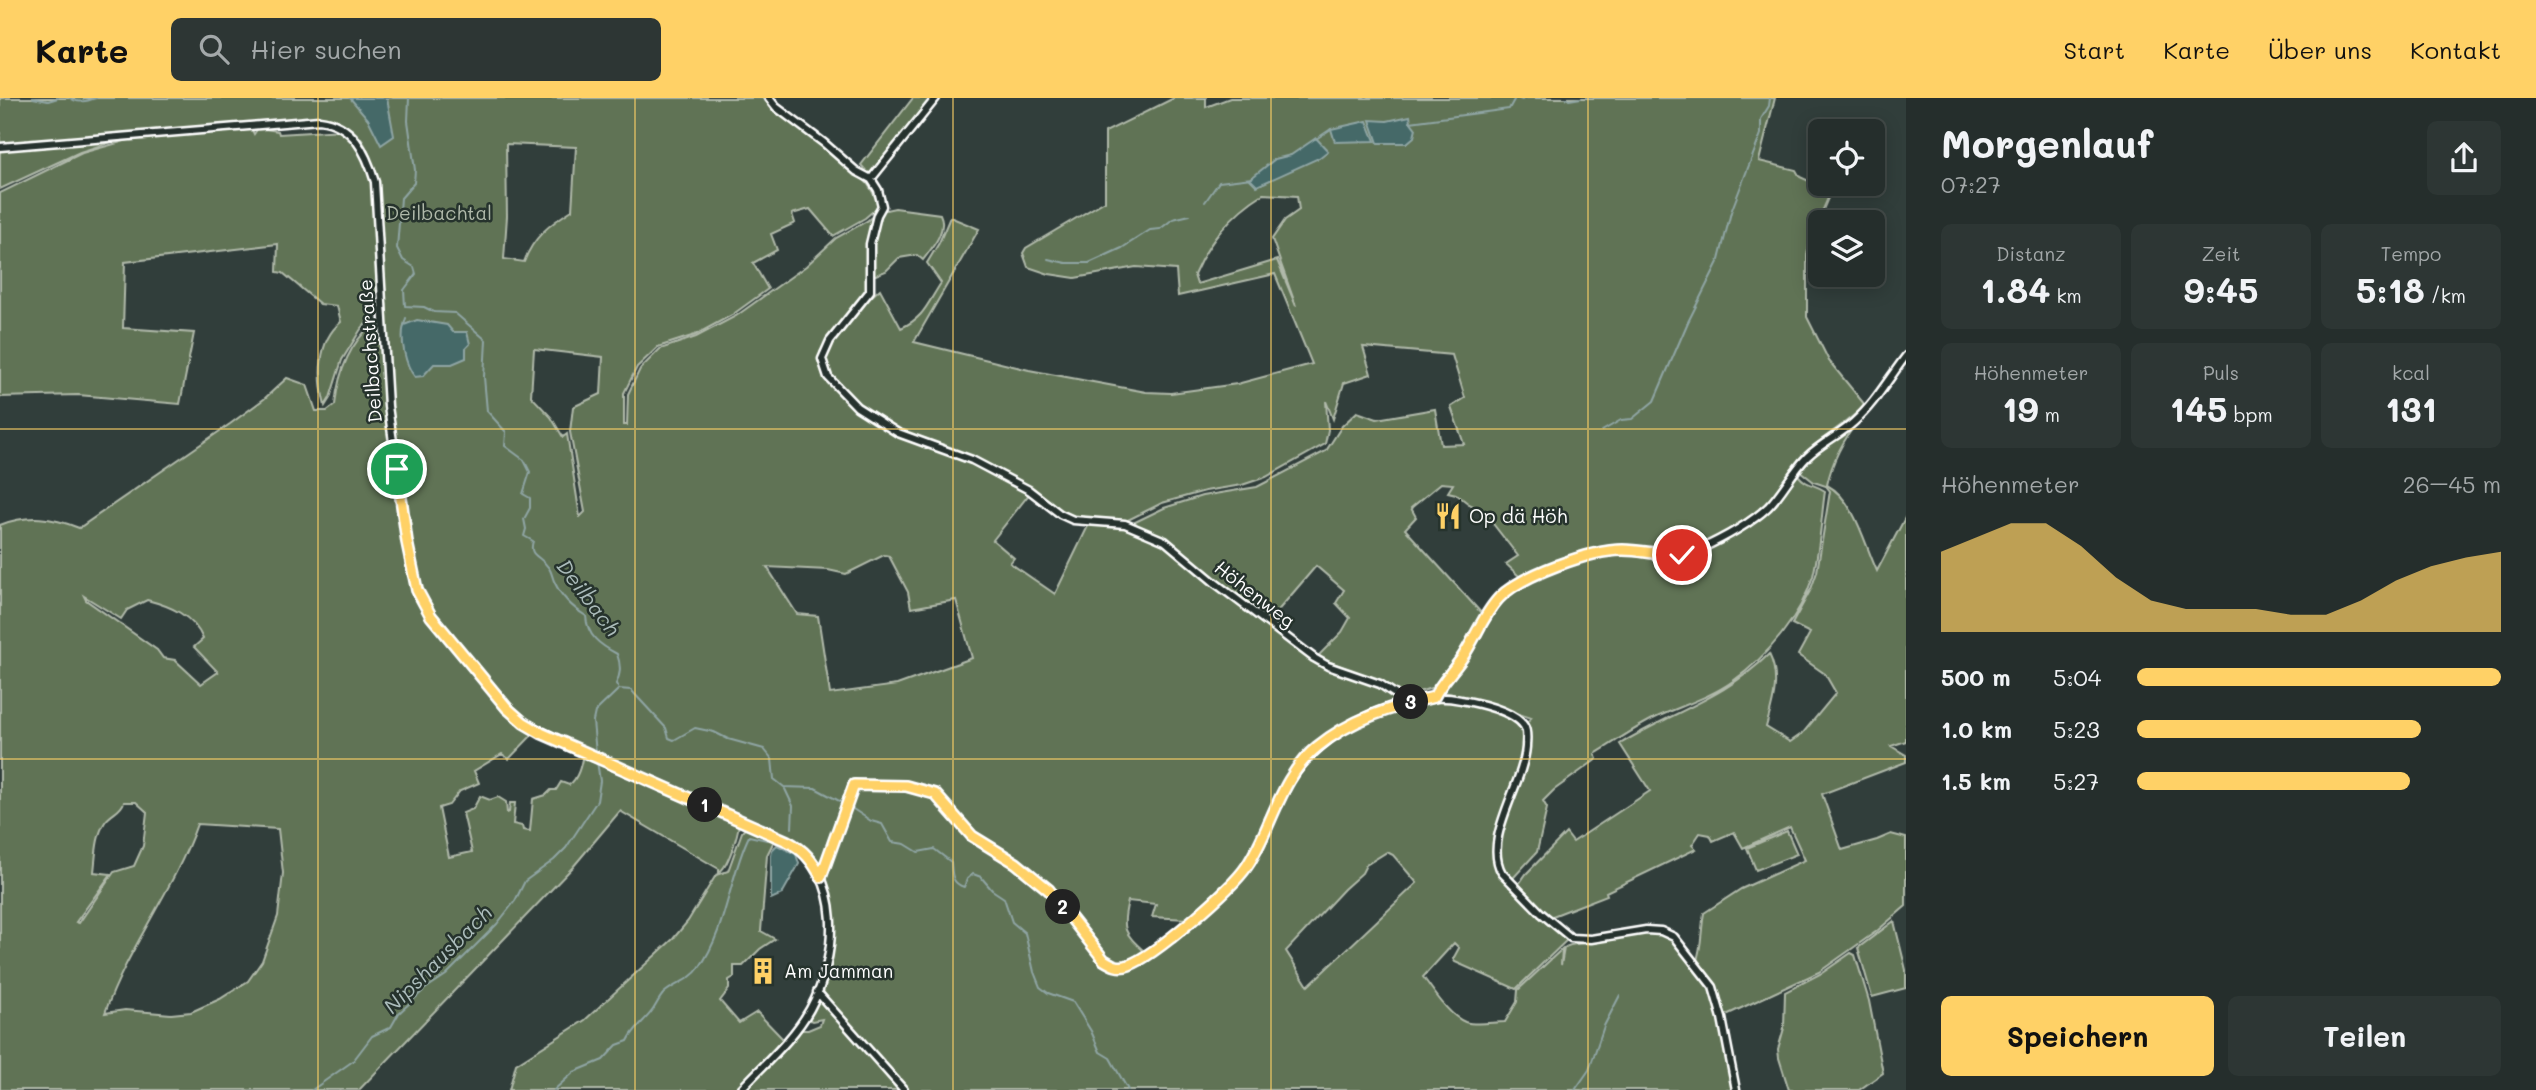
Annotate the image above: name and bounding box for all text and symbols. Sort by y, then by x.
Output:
search box [171,18,661,81]
text: Karte [35,28,129,71]
icon: search [195,30,233,68]
text: Hier suchen [251,32,402,66]
text: Start [2063,34,2125,65]
text: Karte [2163,34,2230,65]
text: Über uns [2268,34,2372,65]
text: Kontakt [2410,34,2501,65]
text: Morgenlauf [1941,118,2153,168]
map controls [1808,119,1885,287]
button: locate [1808,119,1885,196]
button: share [2427,121,2501,195]
text: 07:27 [1941,169,2001,199]
park label: Deilbachtal [386,200,492,225]
button: layers [1808,210,1885,287]
text: Distanz [1996,241,2066,266]
text: Zeit [2202,241,2240,266]
text: Tempo [2381,241,2441,266]
text: 1.84 [1980,266,2050,312]
text: 9:45 [2184,266,2258,312]
text: 5:18 [2356,266,2425,312]
street label: Deilbachstraße [352,278,387,424]
text: km [2050,283,2082,308]
text: /km [2425,283,2466,308]
text: Höhenmeter [1974,360,2088,385]
text: Puls [2203,360,2239,385]
text: kcal [2392,360,2430,385]
text: 19 [2002,385,2039,431]
text: 145 [2169,385,2228,431]
text: 131 [2385,385,2437,431]
text: m [2039,402,2060,427]
text: bpm [2228,402,2273,427]
pin [367,439,427,499]
icon: arrive [378,450,416,488]
text: Höhenmeter [1941,469,2079,499]
text: 26–45 m [2403,469,2501,499]
restaurant icon: Op dä Höh [1433,501,1463,531]
place label: Op dä Höh [1469,503,1567,528]
pin [1652,525,1712,585]
icon: check [1663,536,1701,574]
water label: Deilbach [551,553,627,641]
street label: Höhenweg [1210,554,1301,633]
text: 500 m [1941,662,2011,692]
text: 5:04 [2053,662,2101,692]
pin: 3 [1394,684,1428,720]
text: 3 [1405,689,1416,714]
text: 1.0 km [1941,714,2012,744]
text: 5:23 [2053,714,2100,744]
text: 1.5 km [1941,766,2011,796]
text: 5:27 [2053,766,2099,796]
pin: 1 [688,788,722,822]
text: 1 [700,792,709,817]
pin: 2 [1046,890,1080,924]
text: 2 [1057,894,1068,919]
water label: Nipshausbach [377,899,497,1019]
building icon: Am Jamman [748,956,778,986]
place label: Am Jamman [784,958,893,983]
button: Speichern [1941,996,2214,1076]
button: Teilen [2228,996,2501,1076]

